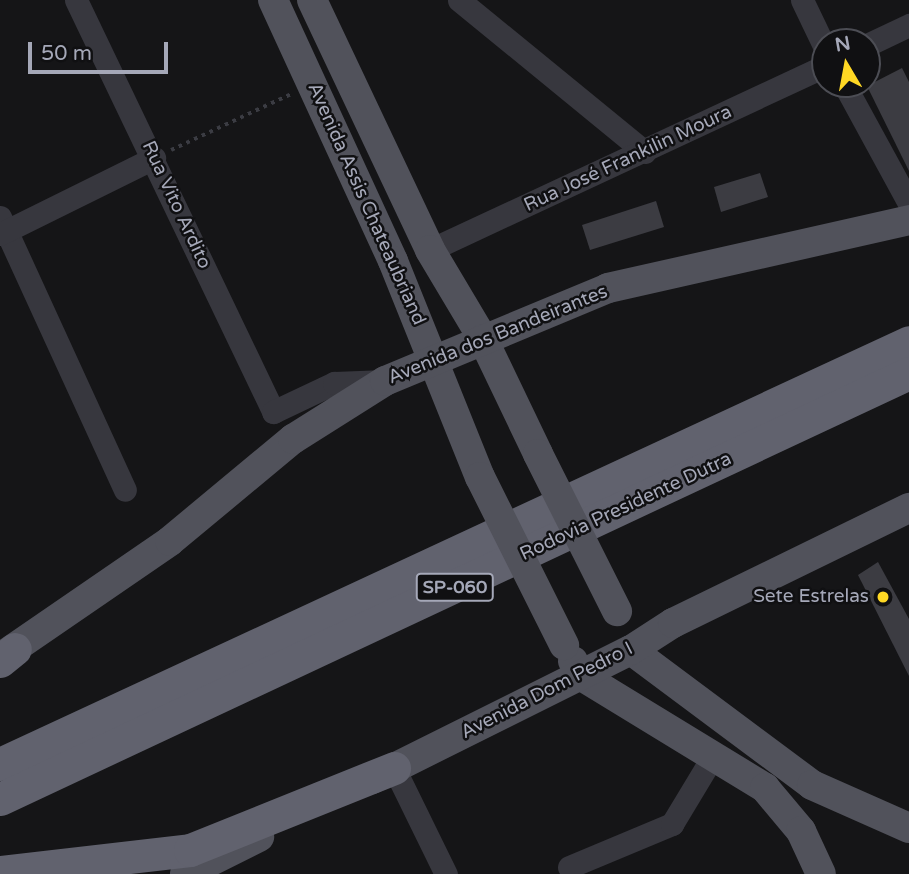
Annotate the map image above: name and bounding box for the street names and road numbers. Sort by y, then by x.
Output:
street label: Avenida Assis Chateaubriand [302,79,430,329]
street label: Rua José Frankilin Moura [520,101,736,217]
street label: Rua Vito Ardito [136,137,216,273]
street label: Avenida dos Bandeirantes [385,280,611,390]
street label: Rodovia Presidente Dutra [517,448,735,566]
road number: SP-060 [415,572,495,602]
street label: Avenida Dom Pedro I [457,638,637,744]

